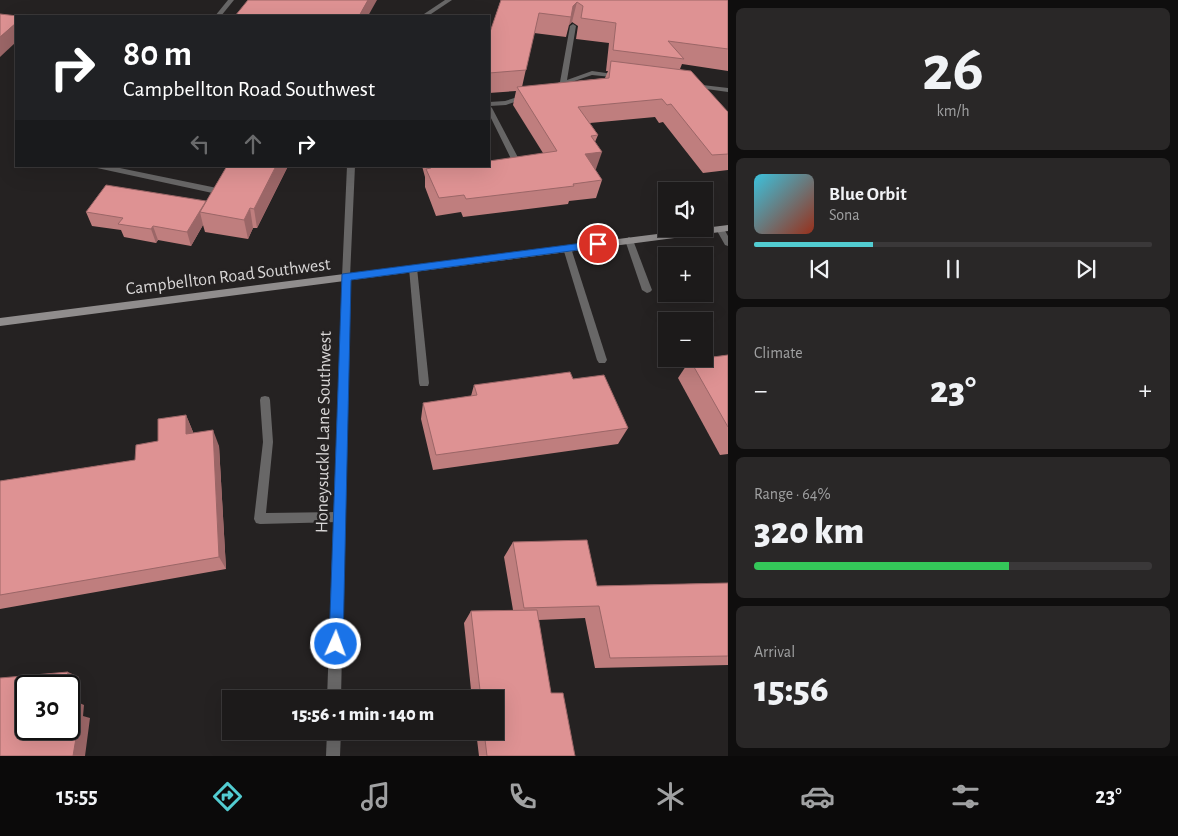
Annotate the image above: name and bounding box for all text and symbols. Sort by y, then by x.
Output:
icon: right [40,35,105,100]
text: 80 m [123,37,192,72]
text: 26 [922,37,984,102]
text: Campbellton Road Southwest [123,78,375,100]
text: km/h [936,103,970,119]
icon: left [186,130,214,158]
icon: ahead [239,130,267,158]
icon: right [292,130,320,158]
map controls [658,182,713,367]
button: sound [658,182,713,237]
text: Blue Orbit [829,185,907,204]
text: Sona [829,207,860,223]
pin [577,223,619,265]
icon: arrive [584,230,612,258]
button: + [658,247,713,302]
street label: Campbellton Road Southwest [125,255,332,298]
icon: previous [806,255,834,283]
icon: pause [939,255,967,283]
icon: next [1072,255,1100,283]
button: − [658,312,713,367]
street label: Honeysuckle Lane Southwest [313,331,335,533]
text: Climate [754,345,803,361]
text: 23° [930,372,976,410]
text: − [754,377,767,405]
text: + [1139,377,1152,405]
text: Range · 64% [754,486,831,502]
text: 320 km [754,513,864,551]
position arrow [309,617,361,669]
text: Arrival [754,644,795,660]
text: 15:56 [754,671,829,709]
speed limit sign: 30 [15,675,80,740]
text: 15:56 · 1 min · 140 m [292,705,434,724]
icon: directions [210,779,245,814]
icon: music [358,779,393,814]
icon: phone [505,779,540,814]
icon: climate [653,779,688,814]
icon: car [800,779,835,814]
icon: filters [948,779,983,814]
text: 15:55 [56,785,98,807]
text: 23° [1095,785,1122,807]

